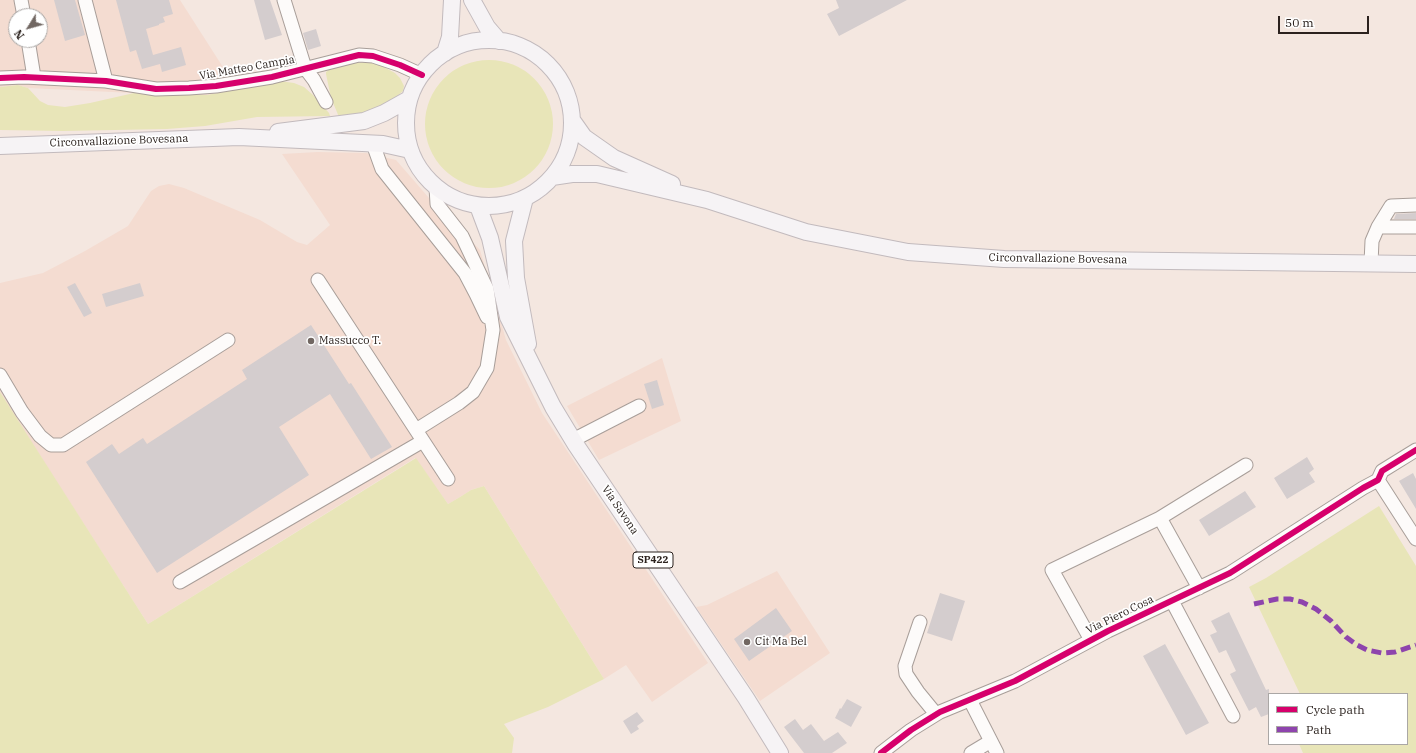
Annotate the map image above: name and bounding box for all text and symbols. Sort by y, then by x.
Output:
north arrow [8,8,48,48]
scale bar [1280,8,1371,34]
text: 50 m [1285,15,1314,30]
text: N [11,27,27,42]
street label: Via Matteo Campia [198,53,296,83]
street label: Circonvallazione Bovesana [49,132,189,150]
street label: Circonvallazione Bovesana [989,251,1127,267]
place label: Massucco T. [319,334,381,348]
marker: Massucco T. [306,336,316,346]
street label: Via Savona [599,483,641,537]
road number: SP422 [633,552,673,568]
street label: Via Piero Cosa [1084,593,1156,637]
place label: Cit Ma Bel [755,635,807,649]
marker: Cit Ma Bel [742,637,752,647]
legend [1268,693,1408,745]
text: Cycle path [1306,702,1365,717]
text: Path [1306,722,1331,737]

